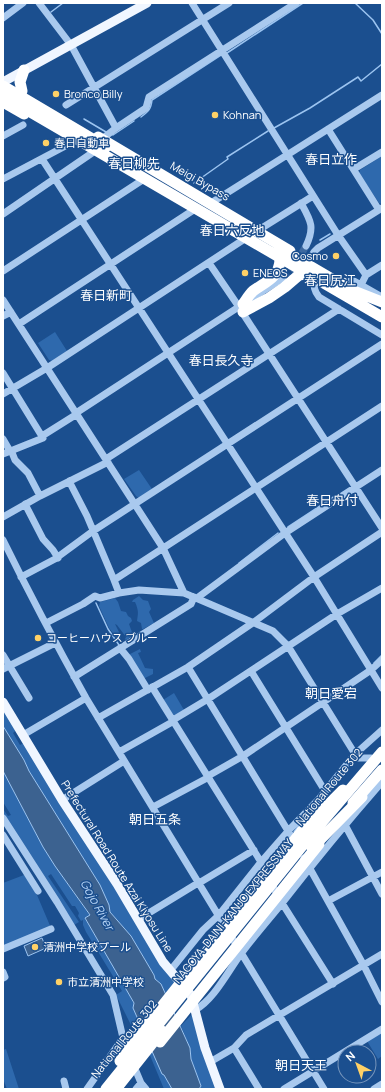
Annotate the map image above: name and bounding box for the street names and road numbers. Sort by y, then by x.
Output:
street label: Meigi Bypass [168,158,233,204]
street label: National Route 302 [292,745,365,828]
street label: Prefectural Road Route Azai Kiyosu Line [58,777,177,955]
street label: NAGOYA-DAINI-KANJO EXPRESSWAY [169,834,296,986]
street label: National Route 302 [87,997,160,1081]

